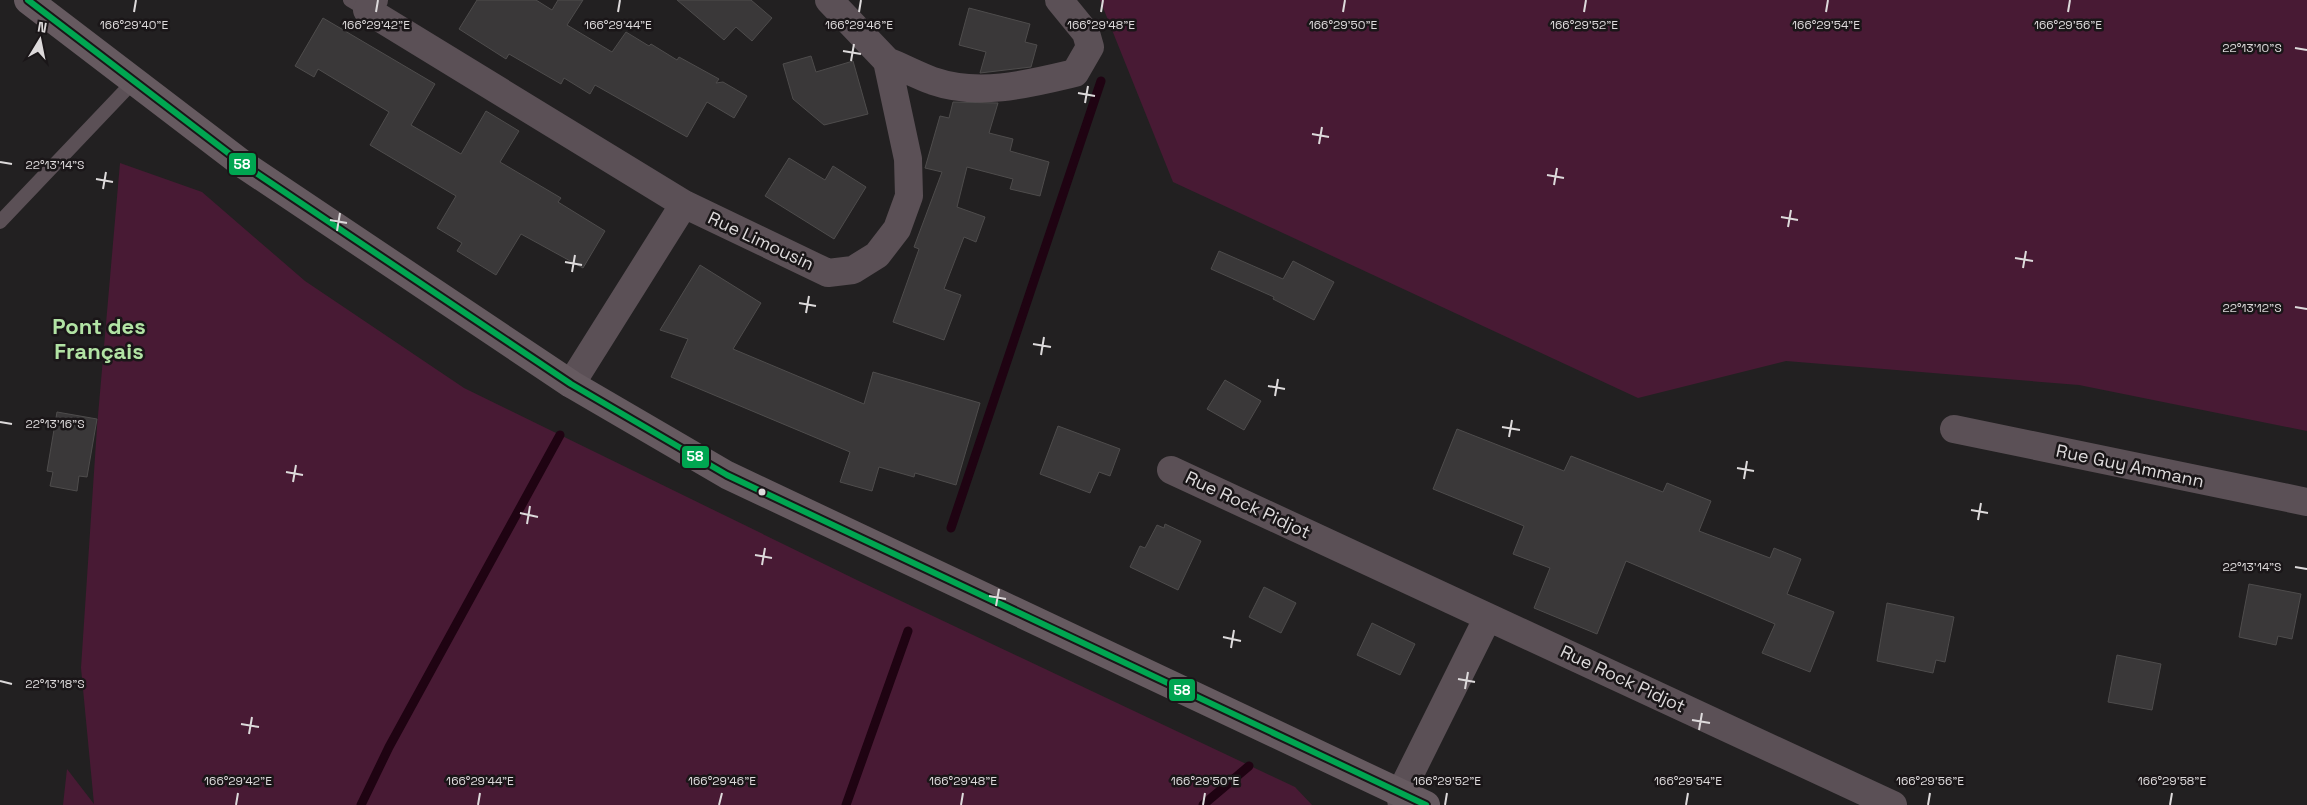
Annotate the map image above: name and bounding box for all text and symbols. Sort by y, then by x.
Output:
north arrow [15,15,65,65]
text: 166°29'40"E [100,17,168,33]
text: 166°29'42"E [342,17,410,33]
text: 166°29'44"E [584,17,652,33]
text: 166°29'46"E [825,17,893,33]
text: 166°29'48"E [1067,17,1135,33]
text: 166°29'50"E [1309,17,1378,33]
text: 166°29'52"E [1550,17,1618,33]
text: 166°29'54"E [1792,17,1860,33]
text: 166°29'56"E [2034,17,2102,33]
text: N [36,18,48,37]
text: 22°13'10"S [2222,40,2282,56]
line badge: 58 [228,152,257,176]
text: 58 [234,155,251,173]
text: 22°13'14"S [26,157,84,173]
street label: Rue Limousin [704,206,818,275]
text: 22°13'12"S [2222,300,2282,316]
district label: Pont des Français [52,312,146,365]
text: 22°13'16"S [25,416,85,432]
street label: Rue Guy Ammann [2054,439,2206,492]
line badge: 58 [681,445,710,469]
text: 58 [687,447,704,465]
street label: Rue Rock Pidjot [1182,465,1314,544]
unlabelled marker [757,487,767,497]
text: 22°13'14"S [2223,559,2281,575]
street label: Rue Rock Pidjot [1557,639,1689,718]
text: 22°13'18"S [25,676,85,692]
line badge: 58 [1168,678,1196,702]
text: 58 [1174,681,1191,699]
text: 166°29'42"E [204,773,272,789]
text: 166°29'44"E [446,773,514,789]
text: 166°29'46"E [688,773,756,789]
text: 166°29'48"E [929,773,997,789]
text: 166°29'50"E [1171,773,1240,789]
text: 166°29'52"E [1413,773,1481,789]
text: 166°29'54"E [1654,773,1722,789]
text: 166°29'56"E [1896,773,1964,789]
text: 166°29'58"E [2138,773,2206,789]

